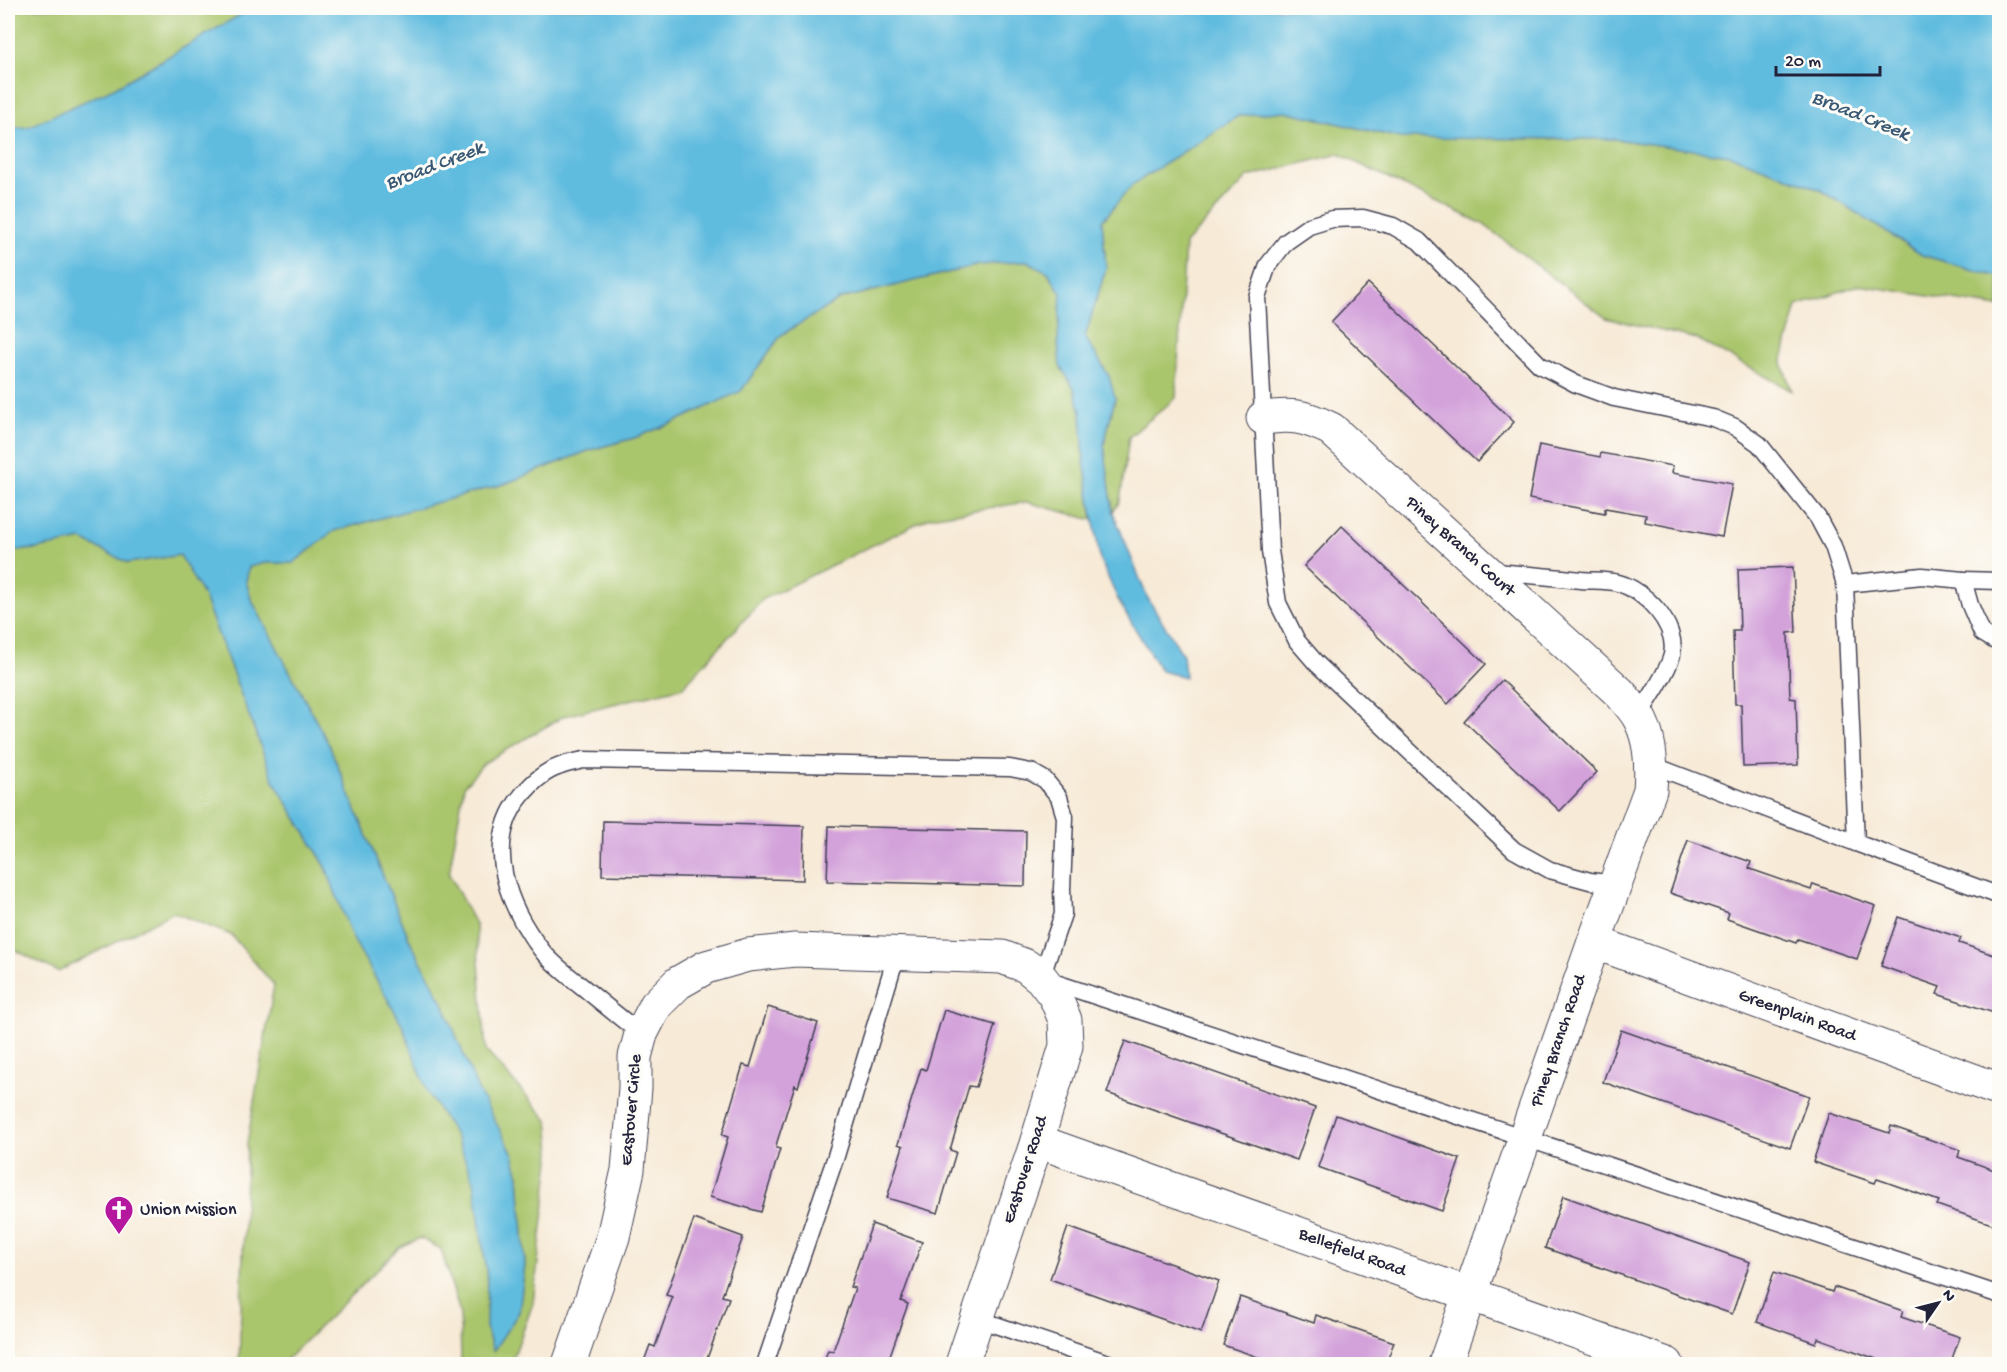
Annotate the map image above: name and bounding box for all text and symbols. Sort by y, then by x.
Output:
scale bar [1776,39,1880,77]
text: 20 m [1785,52,1821,73]
water label: Broad Creek [1808,87,1914,148]
water label: Broad Creek [383,137,489,196]
street label: Piney Branch Court [1400,492,1520,603]
street label: Piney Branch Road [1526,971,1592,1111]
street label: Greenplain Road [1735,985,1860,1048]
street label: Eastover Circle [617,1053,647,1167]
street label: Eastover Road [999,1112,1054,1226]
church icon: Union Mission [103,1194,135,1236]
place label: Union Mission [140,1200,237,1221]
street label: Bellefield Road [1295,1224,1410,1283]
north arrow [1908,1273,1968,1333]
text: N [1937,1287,1959,1307]

